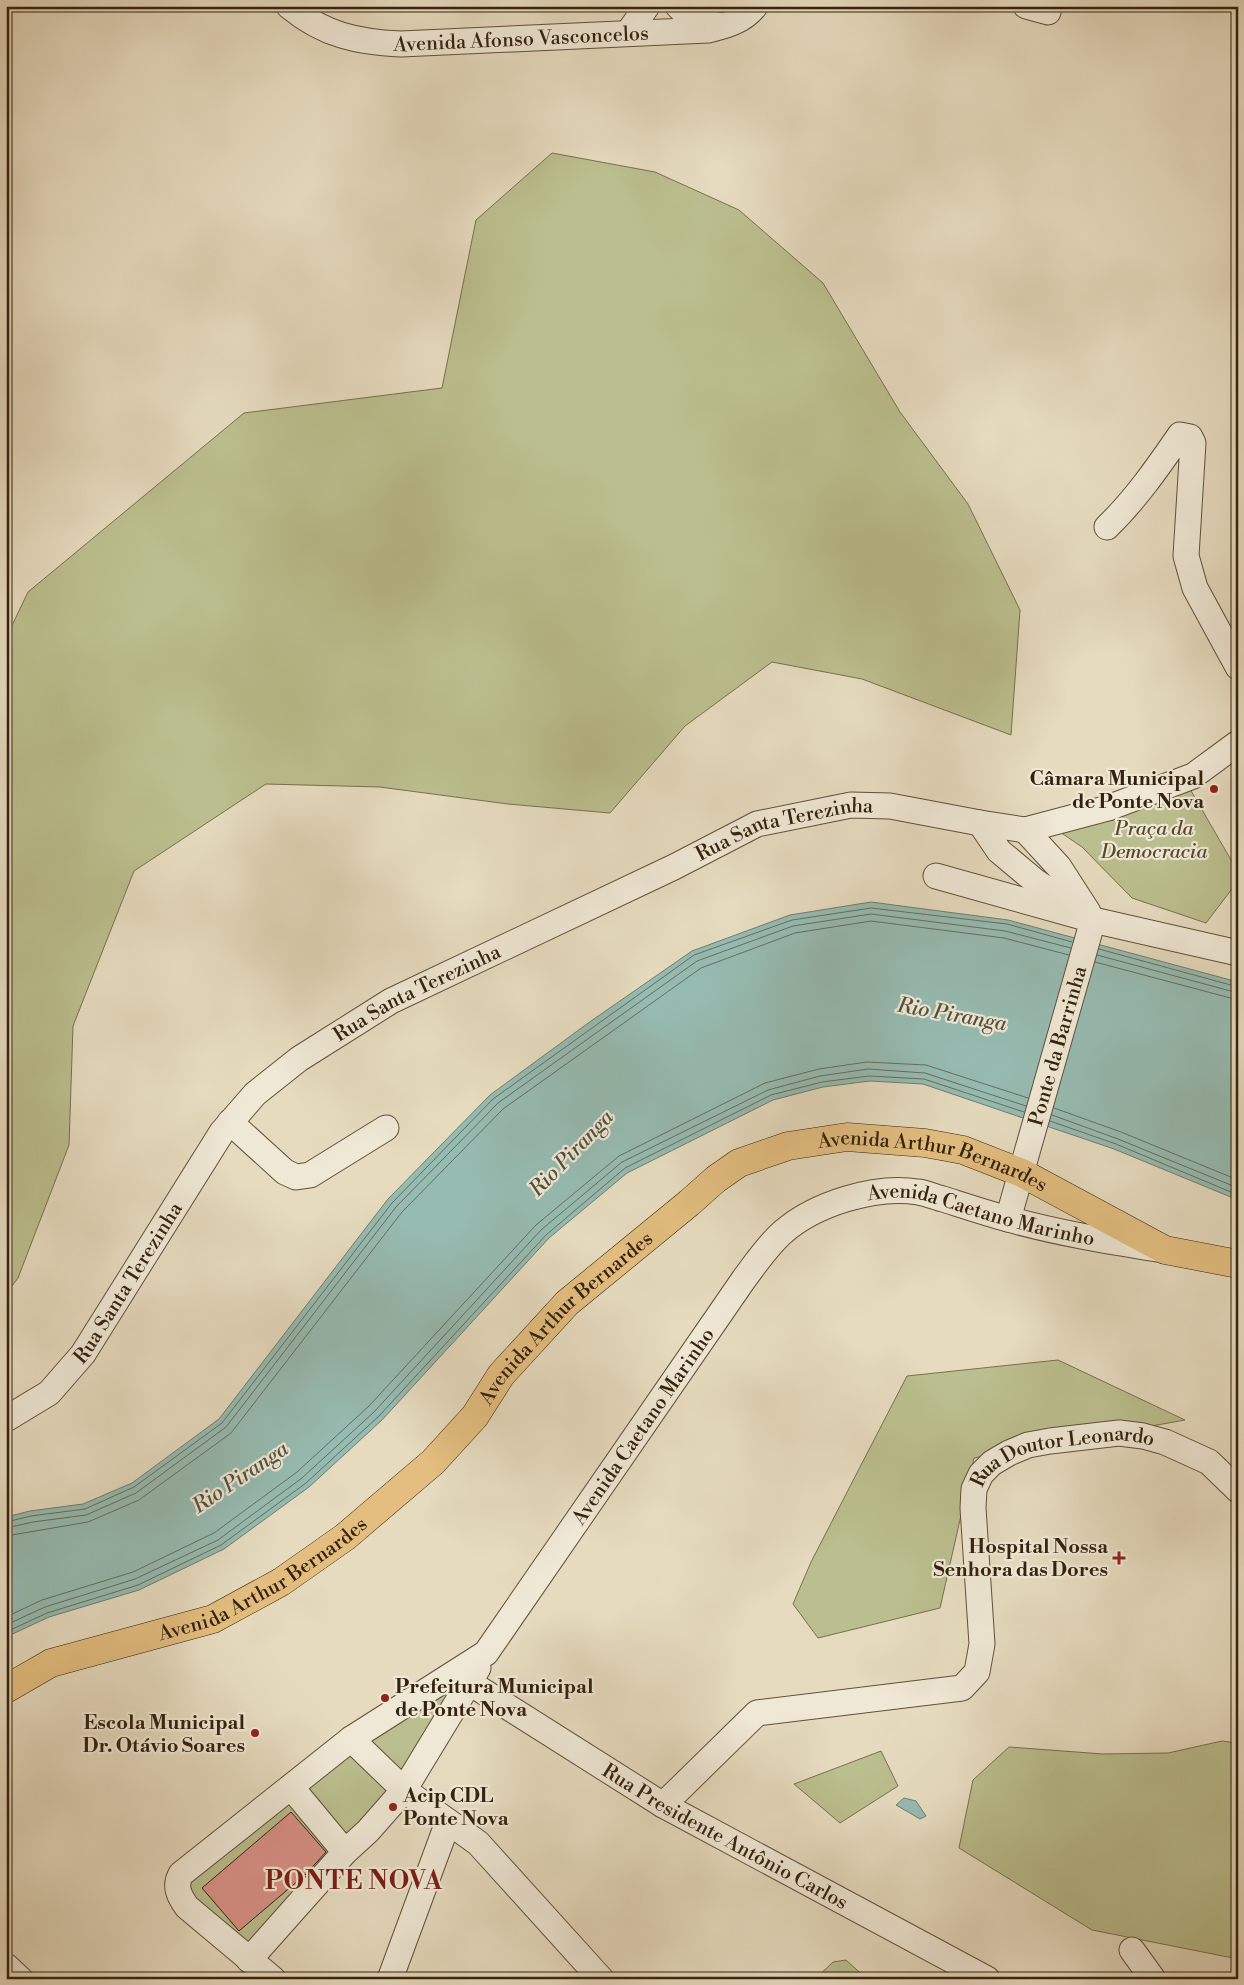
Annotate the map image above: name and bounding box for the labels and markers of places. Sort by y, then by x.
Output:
place label: Câmara Municipal de Ponte Nova [1030,767,1204,815]
marker: Câmara Municipal de Ponte Nova [1208,783,1220,795]
place label: Hospital Nossa Senhora das Dores [933,1535,1108,1583]
marker: Hospital Nossa Senhora das Dores [1112,1551,1126,1565]
place label: Prefeitura Municipal de Ponte Nova [395,1675,594,1723]
marker: Prefeitura Municipal de Ponte Nova [379,1692,391,1704]
place label: Escola Municipal Dr. Otávio Soares [83,1711,245,1759]
marker: Escola Municipal Dr. Otávio Soares [249,1727,261,1739]
place label: Acip CDL Ponte Nova [402,1784,509,1832]
marker: Acip CDL Ponte Nova [387,1801,399,1813]

